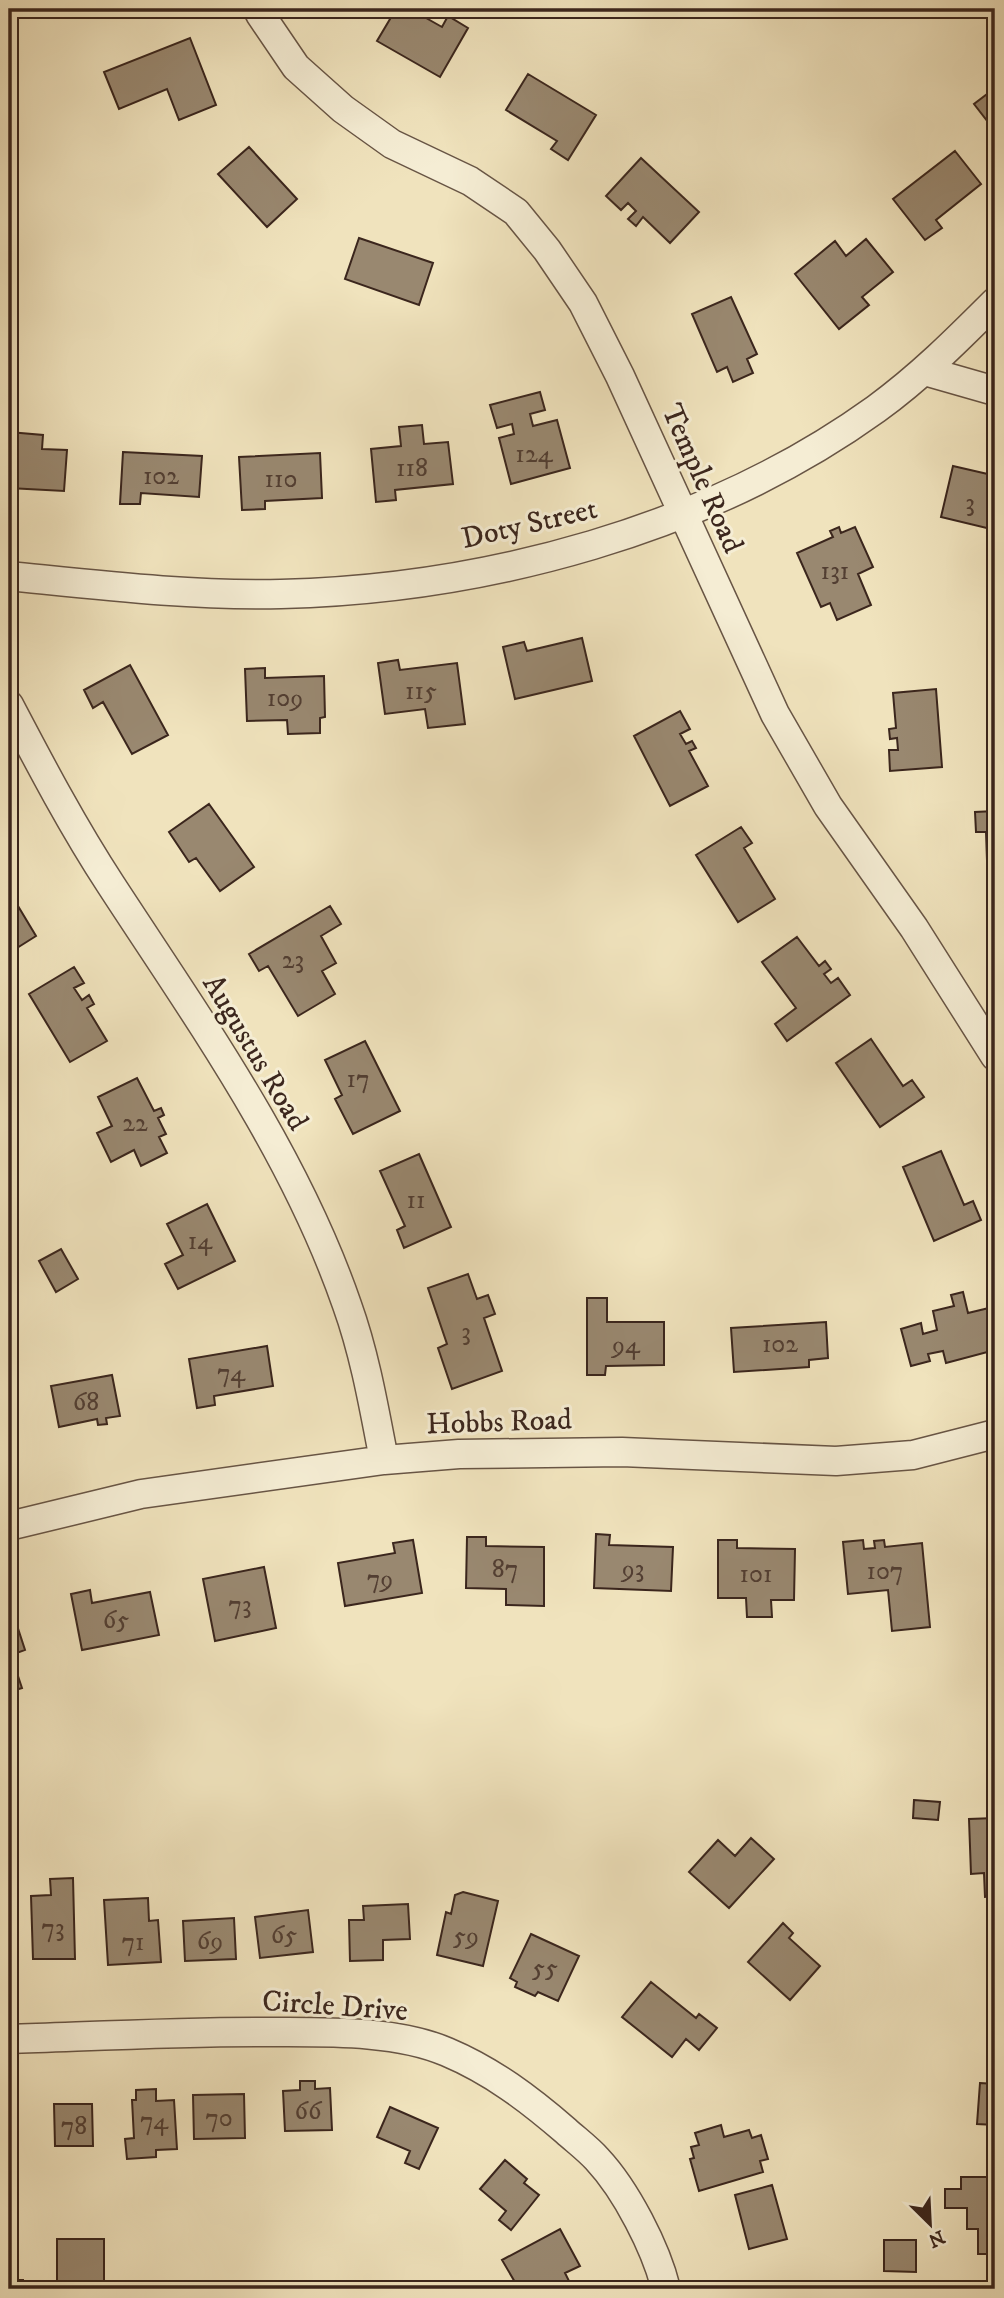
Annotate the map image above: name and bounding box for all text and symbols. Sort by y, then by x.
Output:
street label: Temple Road [652,398,751,559]
house number: 124 [515,438,554,471]
house number: 118 [396,452,428,485]
house number: 102 [143,460,179,493]
house number: 110 [265,463,298,496]
house number: 3 [965,487,975,520]
street label: Doty Street [458,491,601,558]
house number: 131 [821,555,849,588]
house number: 115 [405,675,437,708]
house number: 109 [267,682,303,715]
house number: 23 [282,944,304,977]
street label: Augustus Road [194,968,316,1137]
house number: 17 [346,1063,370,1096]
house number: 22 [122,1107,148,1140]
house number: 11 [406,1184,426,1217]
house number: 14 [188,1225,213,1258]
house number: 3 [461,1316,471,1349]
house number: 102 [762,1328,798,1361]
house number: 94 [610,1329,641,1362]
house number: 74 [217,1357,246,1390]
house number: 68 [73,1386,99,1419]
street label: Hobbs Road [425,1401,573,1444]
house number: 87 [492,1553,518,1586]
house number: 93 [620,1553,644,1586]
house number: 107 [866,1555,904,1588]
house number: 101 [740,1558,772,1591]
house number: 79 [367,1563,393,1596]
house number: 73 [228,1589,252,1622]
house number: 65 [103,1604,129,1637]
house number: 73 [41,1912,65,1945]
house number: 65 [271,1919,297,1952]
house number: 59 [453,1920,479,1953]
house number: 69 [197,1925,223,1958]
house number: 71 [121,1926,145,1959]
house number: 55 [532,1952,558,1985]
street label: Circle Drive [261,1983,409,2030]
house number: 66 [294,2095,323,2128]
house number: 70 [205,2102,233,2135]
house number: 74 [140,2105,169,2138]
house number: 78 [61,2110,87,2143]
north arrow [895,2190,965,2260]
text: N [924,2224,948,2252]

